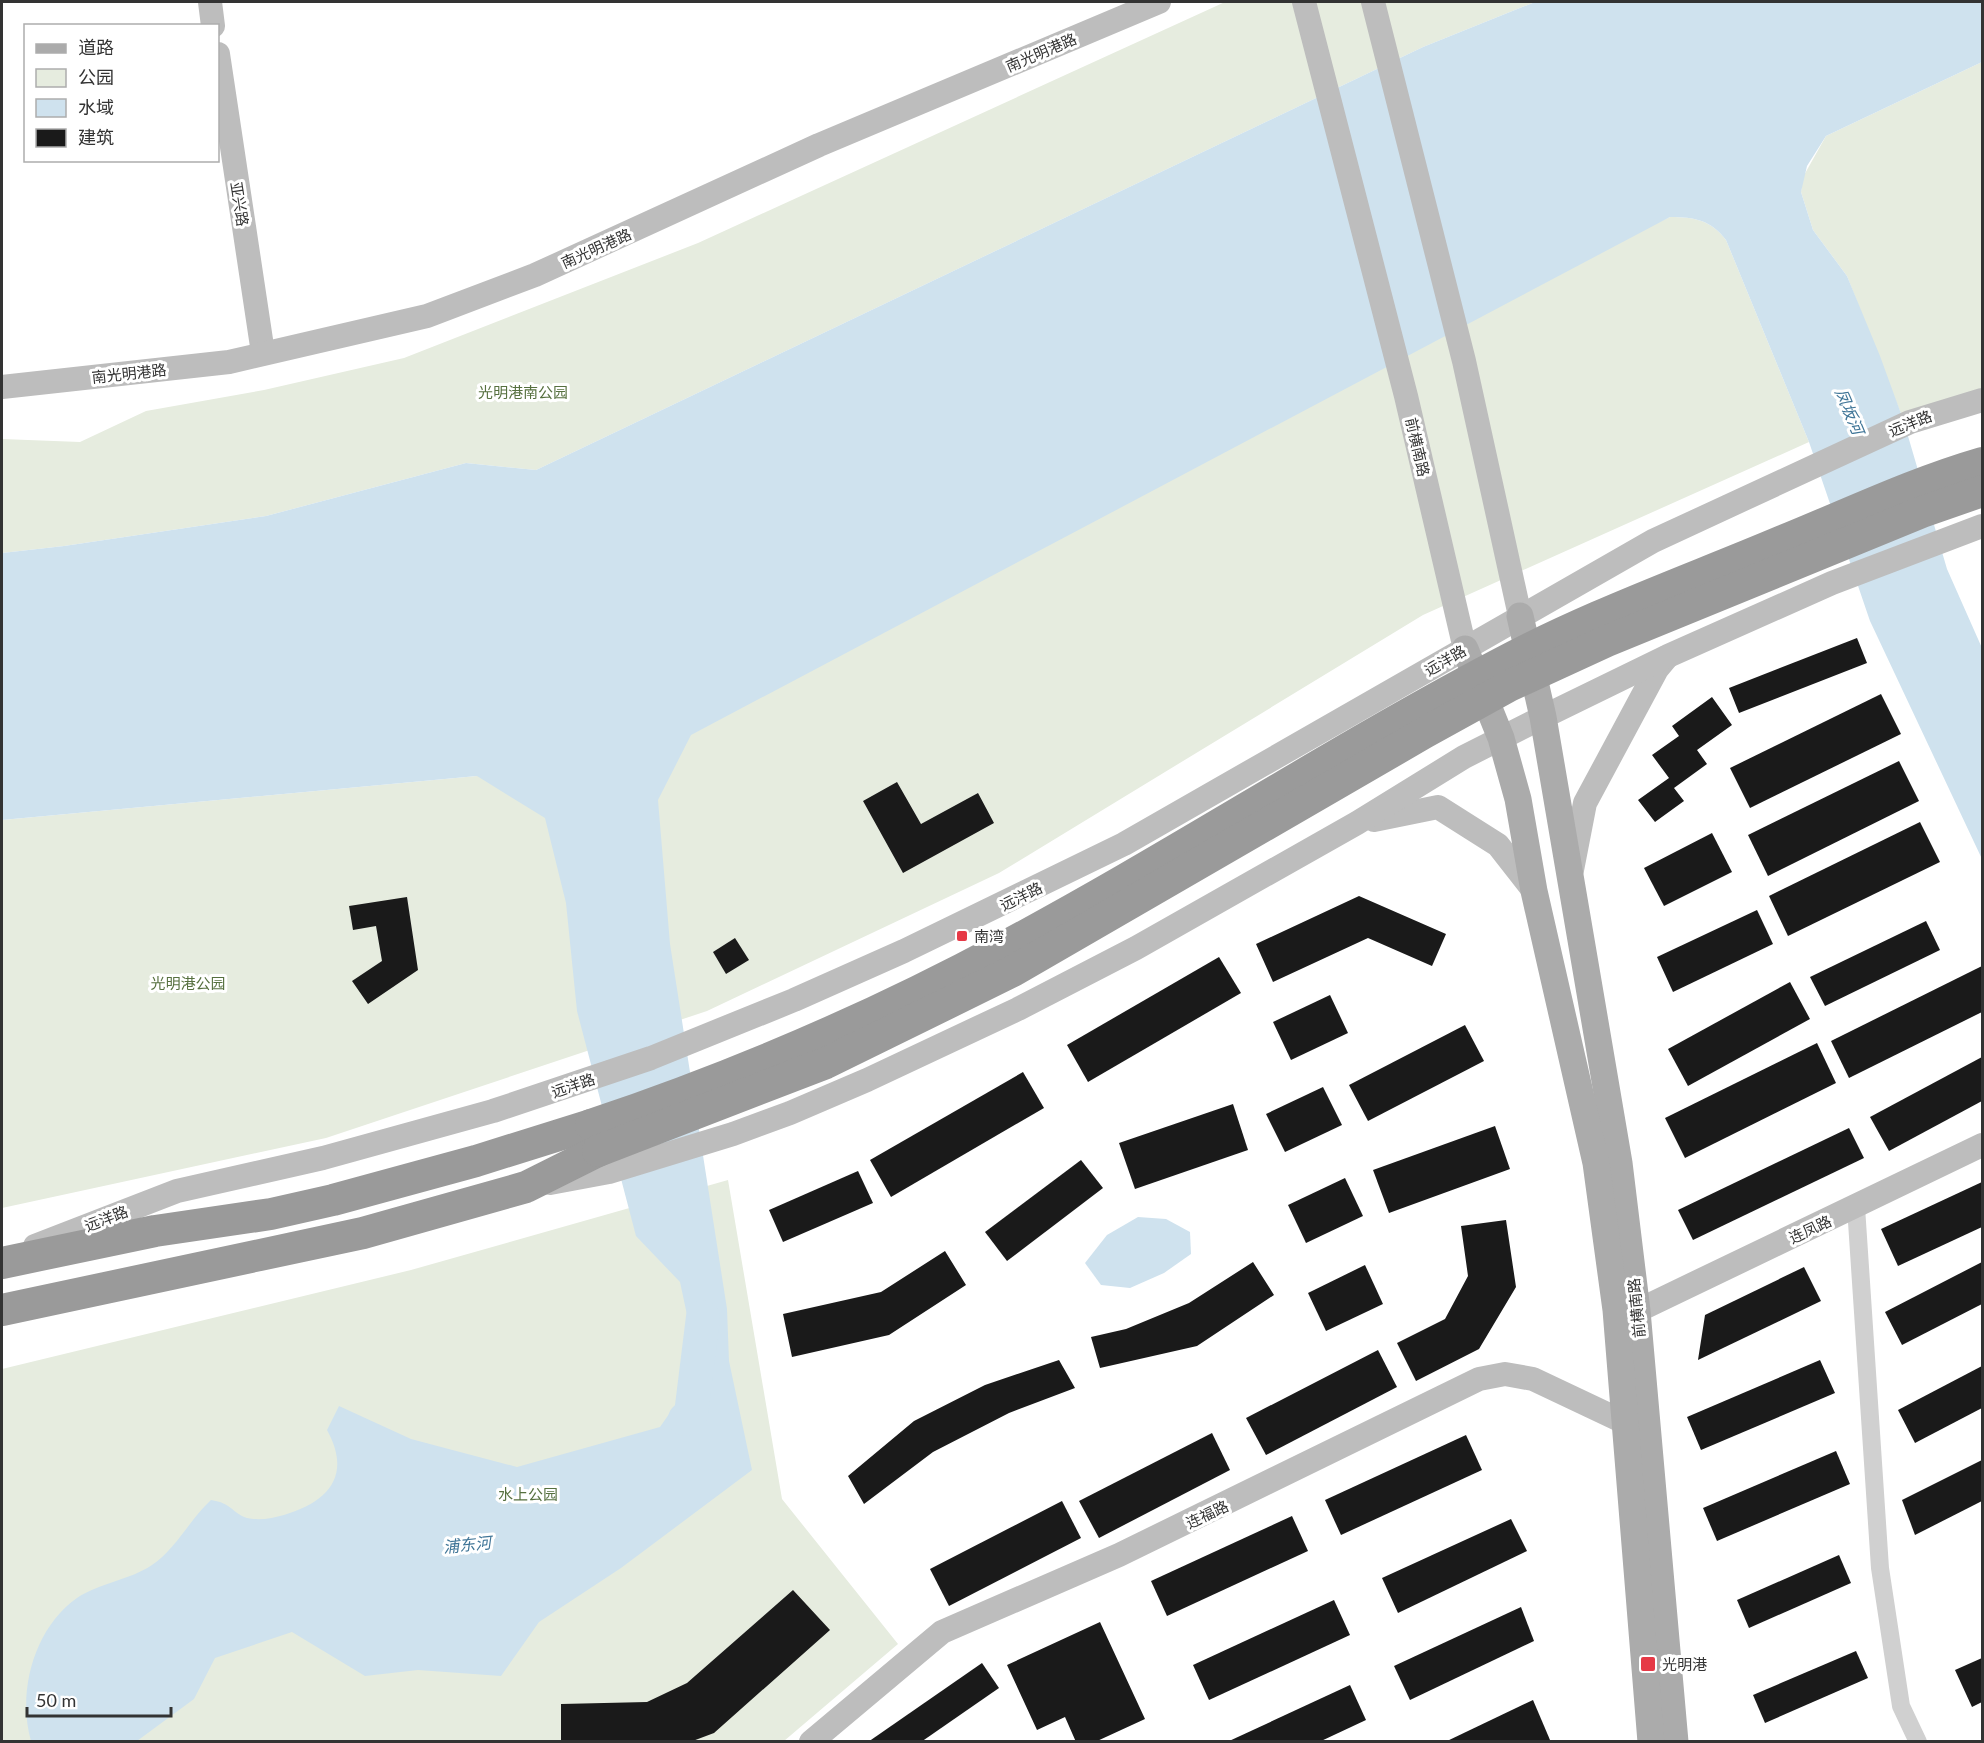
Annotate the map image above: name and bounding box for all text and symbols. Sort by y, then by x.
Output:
legend [24,24,219,162]
street label: 南光明港路 [1003,29,1079,75]
text: 道路 [78,36,114,58]
text: 公园 [78,66,114,88]
text: 水域 [78,96,114,118]
text: 建筑 [78,126,114,148]
street label: 亚兴路 [228,180,252,228]
street label: 南光明港路 [558,225,634,271]
street label: 南光明港路 [91,360,167,386]
park label: 光明港南公园 [478,383,568,401]
water label: 凤坂河 [1832,385,1869,440]
street label: 远洋路 [1886,406,1934,440]
street label: 前横南路 [1402,416,1434,478]
street label: 远洋路 [1421,641,1469,679]
street label: 远洋路 [997,878,1045,914]
place label: 南湾 [974,927,1004,945]
marker: 南湾 [955,929,969,943]
park label: 光明港公园 [150,974,226,992]
street label: 远洋路 [549,1069,597,1101]
street label: 远洋路 [82,1202,130,1234]
street label: 连凤路 [1786,1211,1834,1247]
street label: 前横南路 [1624,1277,1648,1339]
park label: 水上公园 [498,1485,558,1503]
street label: 连福路 [1183,1496,1231,1532]
water label: 浦东河 [442,1532,495,1556]
marker: 光明港 [1639,1655,1657,1673]
place label: 光明港 [1662,1655,1707,1673]
scale bar [27,1680,171,1718]
text: 50 m [36,1689,76,1711]

